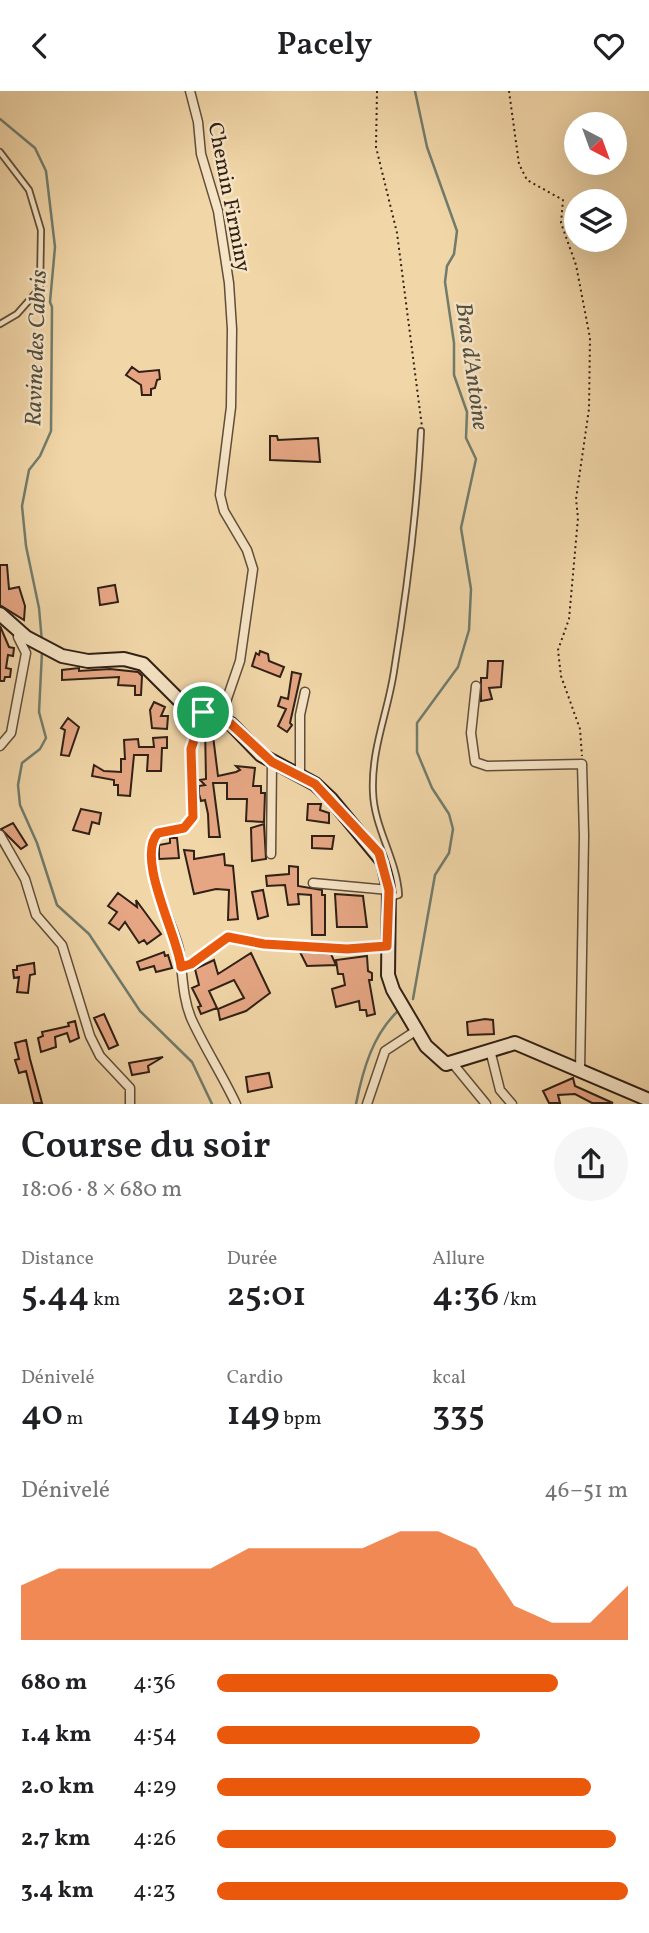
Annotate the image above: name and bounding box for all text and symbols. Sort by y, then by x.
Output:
text: Pacely [277,24,372,68]
icon: back [21,27,59,65]
icon: heart [590,27,628,65]
north arrow [564,112,626,175]
map controls [564,112,627,252]
street label: Chemin Firminy [200,120,257,275]
button: layers [564,189,627,252]
water label: Ravine des Cabris [18,269,56,427]
water label: Bras d'Antoine [446,300,496,433]
pin [173,682,233,742]
icon: arrive [184,693,222,731]
text: Course du soir [21,1121,271,1174]
button: share [554,1127,628,1201]
text: 18:06 · 8 × 680 m [21,1174,182,1206]
text: Distance [21,1246,94,1272]
text: Durée [227,1246,277,1272]
text: Allure [432,1246,485,1272]
text: 5.44 [21,1272,89,1320]
text: 25:01 [227,1272,306,1320]
text: 4:36 [432,1272,499,1320]
text: km [89,1287,120,1313]
text: /km [499,1287,537,1313]
text: Dénivelé [21,1365,94,1391]
text: Cardio [227,1365,283,1391]
text: kcal [432,1365,466,1391]
text: 40 [21,1391,63,1439]
text: 149 [227,1391,280,1439]
text: 335 [432,1391,485,1439]
text: m [63,1406,83,1432]
text: bpm [280,1406,322,1432]
text: Dénivelé [21,1475,110,1507]
text: 46–51 m [544,1475,628,1507]
text: 680 m [21,1667,87,1699]
text: 4:36 [133,1667,176,1699]
text: 1.4 km [21,1719,92,1751]
text: 4:54 [133,1719,177,1751]
text: 2.0 km [21,1771,94,1803]
text: 4:29 [133,1771,176,1803]
text: 2.7 km [21,1823,91,1855]
text: 4:26 [133,1823,176,1855]
text: 3.4 km [21,1875,94,1907]
text: 4:23 [133,1875,176,1907]

